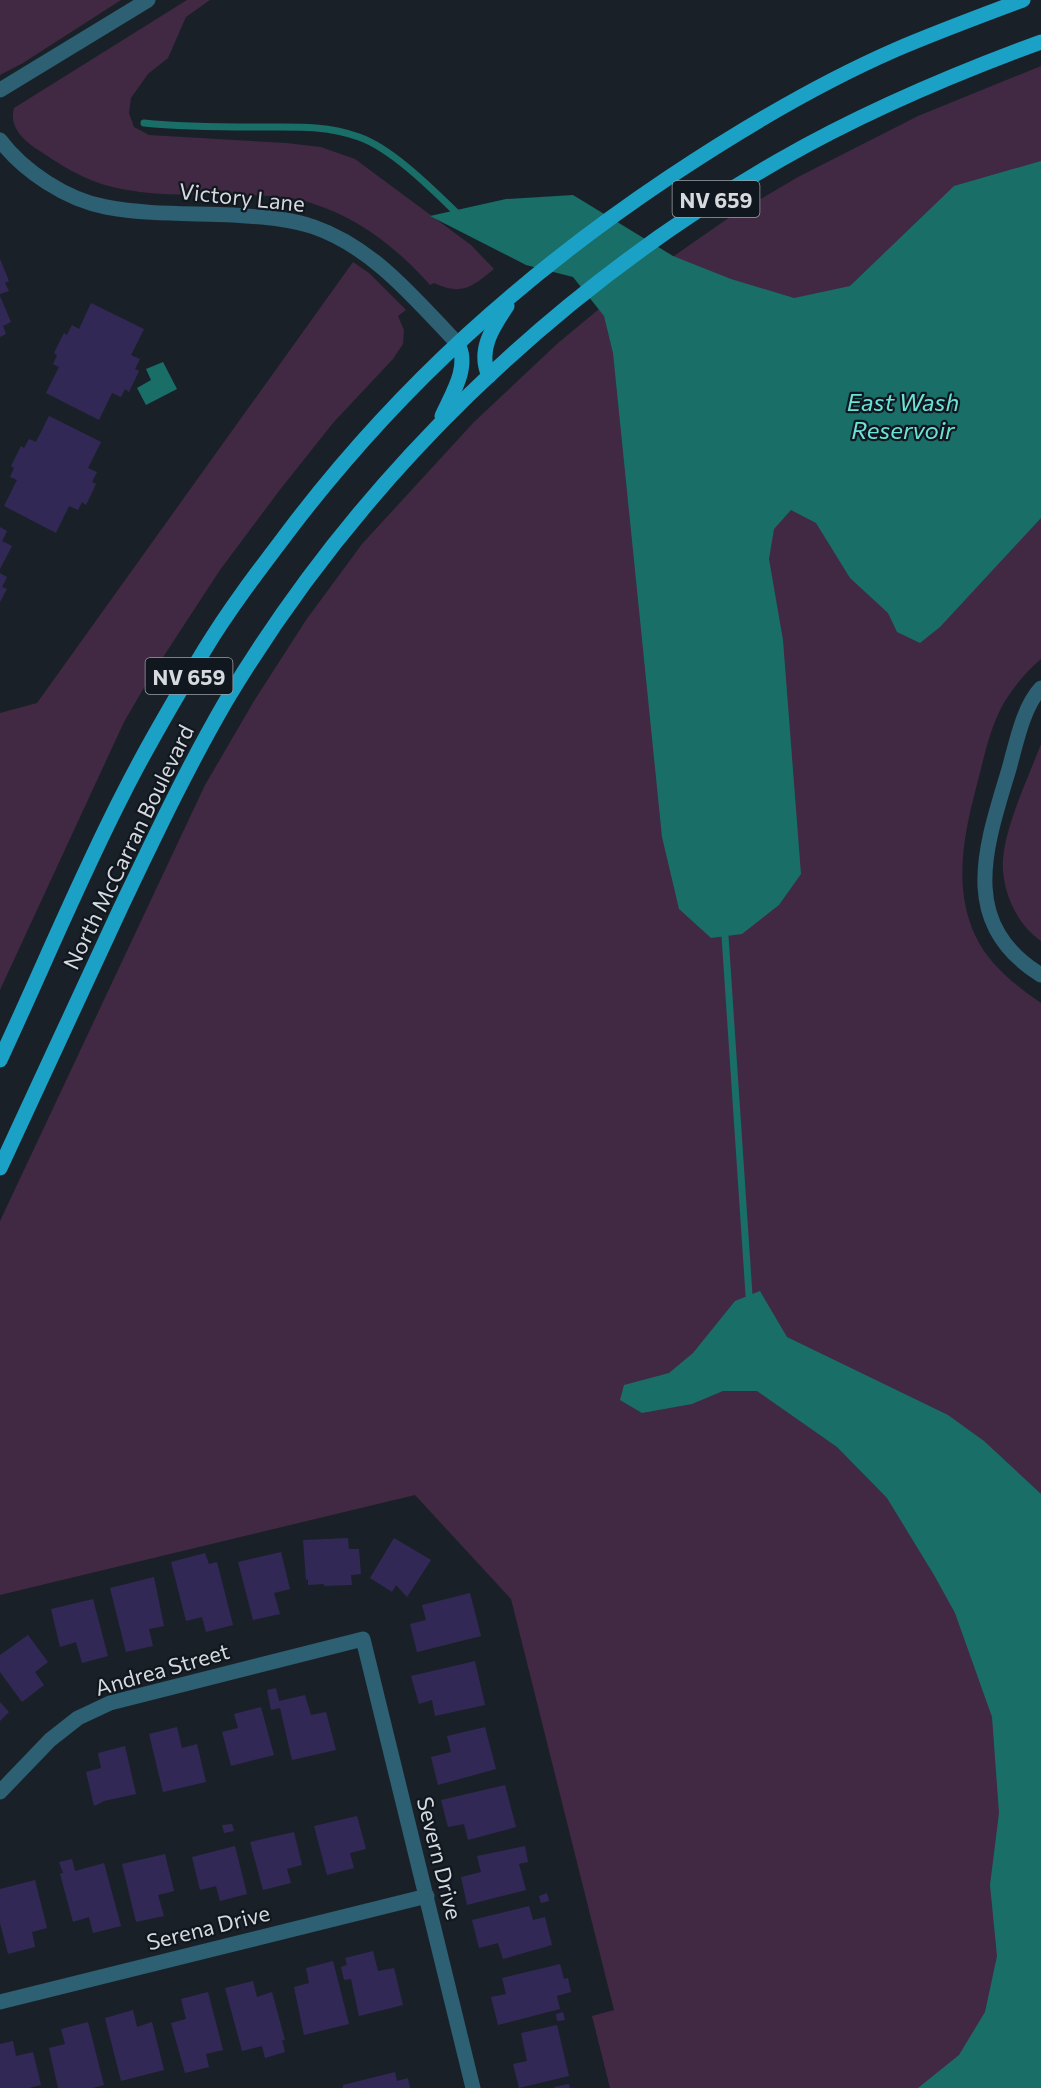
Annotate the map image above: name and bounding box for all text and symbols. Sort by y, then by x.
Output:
street label: Victory Lane [178,177,306,217]
road number: NV 659 [672,181,760,217]
water label: East Wash Reservoir [847,387,959,444]
road number: NV 659 [146,658,232,694]
street label: North McCarran Boulevard [57,720,199,974]
street label: Andrea Street [92,1637,232,1701]
street label: Severn Drive [412,1794,468,1922]
street label: Serena Drive [144,1899,272,1955]

